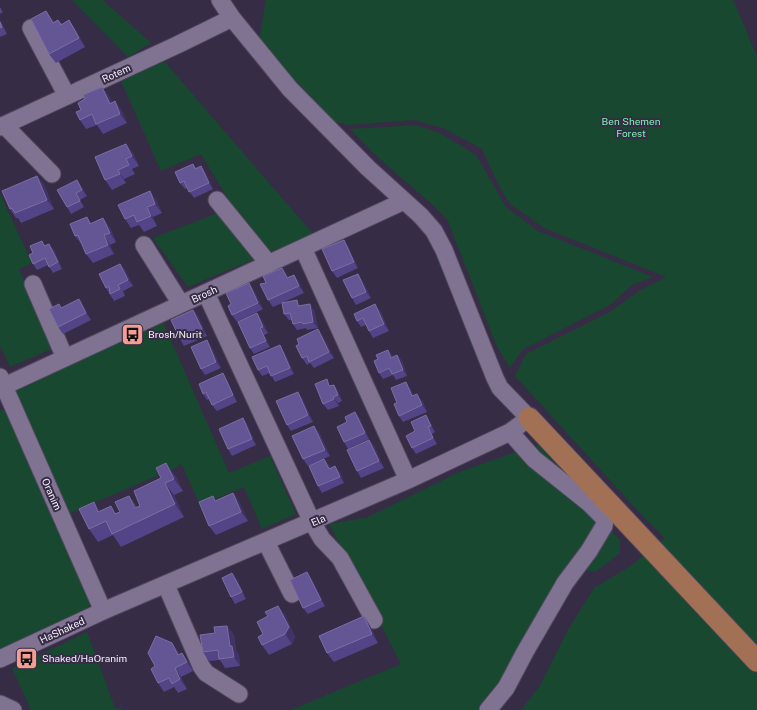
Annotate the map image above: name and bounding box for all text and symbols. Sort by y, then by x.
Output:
street label: Rotem [100,61,132,85]
park label: Ben Shemen Forest [602,115,661,139]
street label: Brosh [189,283,219,305]
bus stop icon: Brosh/Nurit [120,321,146,347]
place label: Brosh/Nurit [148,328,202,340]
street label: Oranim [40,476,64,512]
street label: Ela [309,512,327,528]
street label: HaShaked [38,614,86,646]
bus stop icon: Shaked/HaOranim [14,645,40,671]
place label: Shaked/HaOranim [42,652,127,664]

